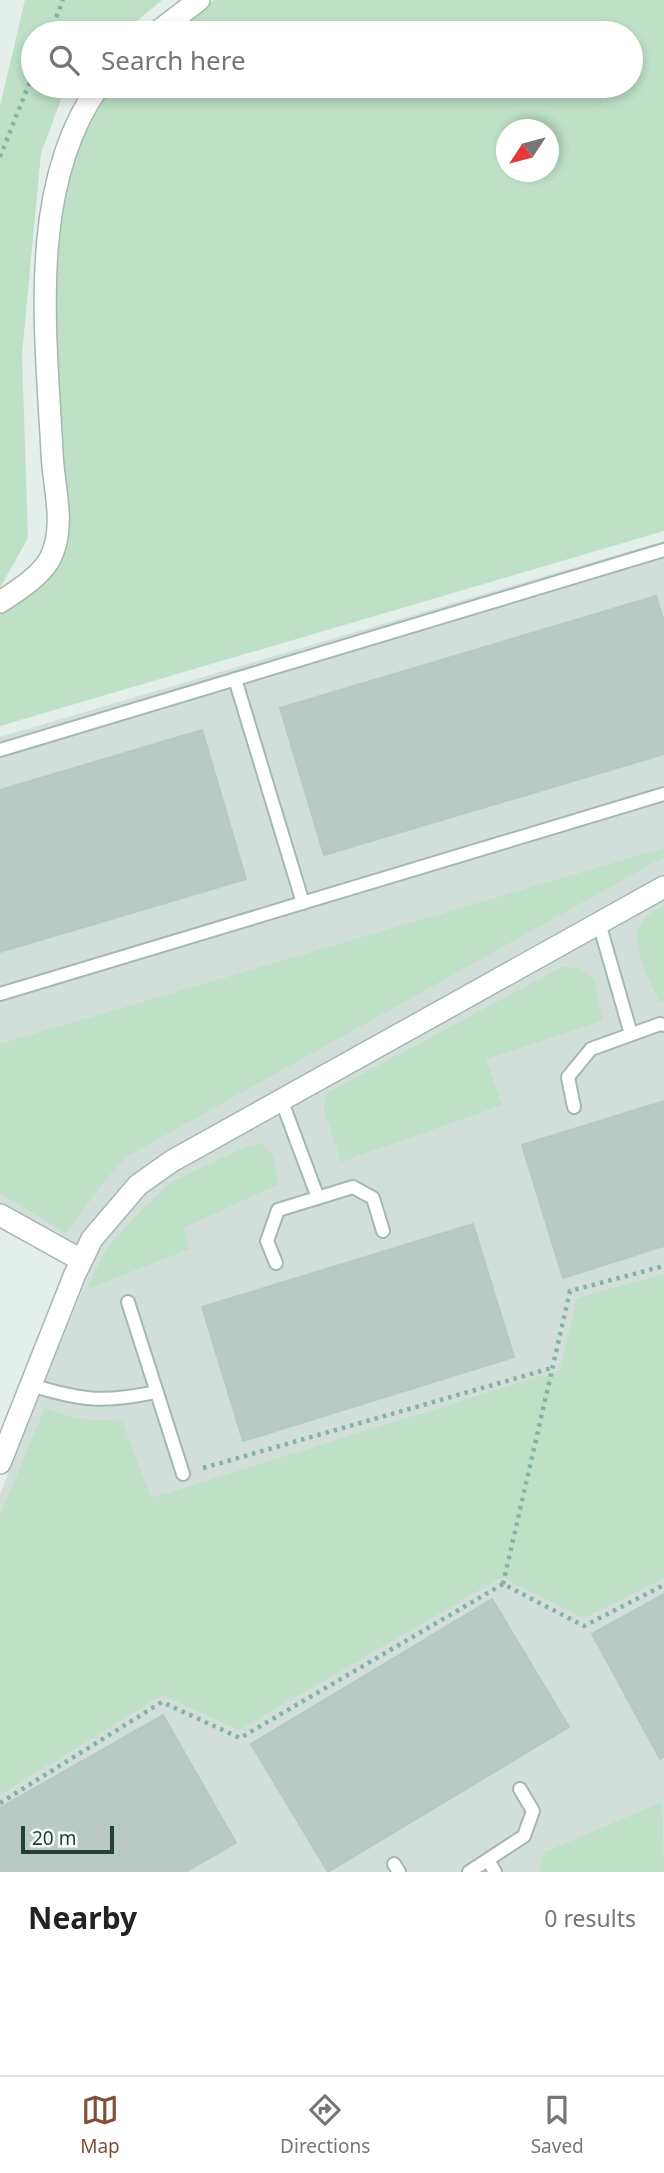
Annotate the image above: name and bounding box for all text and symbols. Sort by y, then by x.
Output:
search box [21,21,643,98]
icon: search [45,41,83,79]
text: Search here [101,42,246,78]
north arrow [496,119,559,182]
scale bar [21,1823,114,1855]
text: 20 m [32,1825,76,1851]
text: Nearby [28,1897,137,1938]
text: 0 results [544,1902,636,1934]
tab: Map [80,2091,120,2159]
tab: Directions [280,2091,370,2159]
tab: Saved [531,2091,584,2159]

